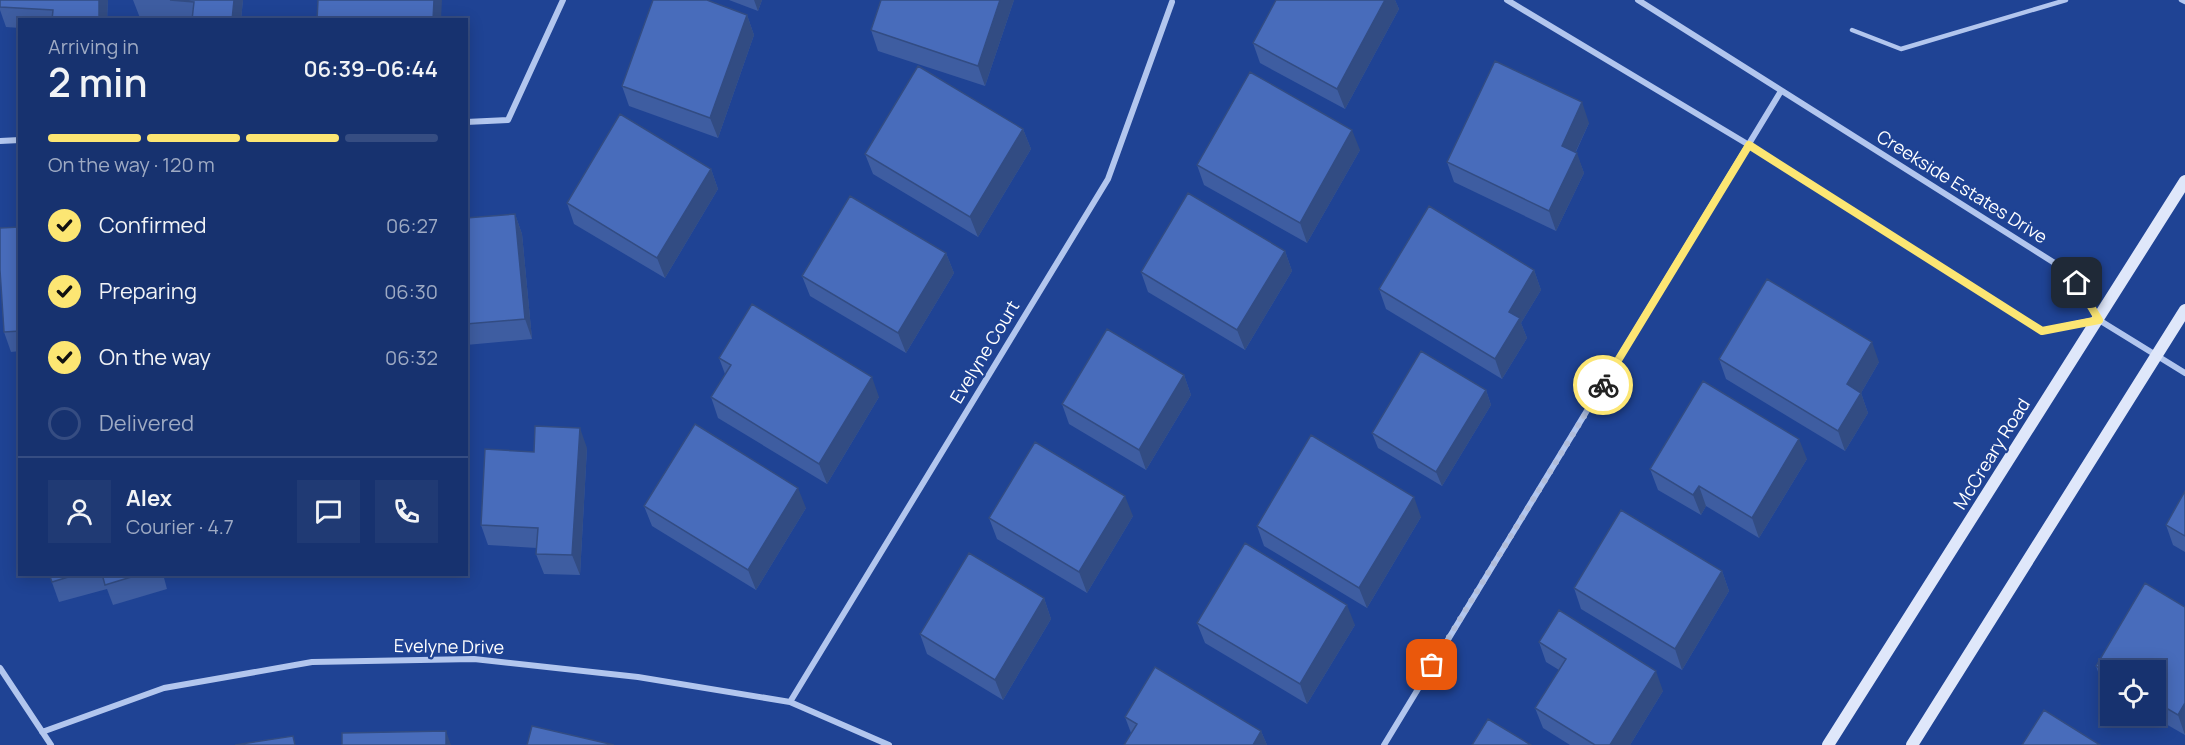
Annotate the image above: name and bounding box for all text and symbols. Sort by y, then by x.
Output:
text: Arriving in [48,33,139,60]
text: 06:39–06:44 [303,54,438,84]
text: 2 min [48,55,147,109]
street label: Creekside Estates Drive [1873,124,2052,248]
text: On the way · 120 m [48,151,215,178]
icon: check [48,209,81,242]
text: Confirmed [99,210,207,240]
text: 06:27 [386,212,438,239]
pin [2051,257,2102,308]
icon: home [2060,266,2093,299]
icon: check [48,275,81,308]
text: Preparing [99,276,197,306]
text: 06:30 [384,278,438,305]
street label: Evelyne Court [944,296,1024,407]
icon: check [48,341,81,374]
text: On the way [99,342,211,372]
text: 06:32 [385,344,438,371]
courier [1573,355,1633,415]
icon: bike [1587,369,1620,402]
street label: McCreary Road [1947,393,2035,514]
text: Delivered [99,408,194,438]
button: person [48,480,111,543]
button: chat [297,480,360,543]
button: phone [375,480,438,543]
text: Alex [126,483,172,513]
text: Courier · 4.7 [126,513,234,540]
street label: Evelyne Drive [394,633,504,659]
pin [1406,639,1457,690]
icon: bag [1415,648,1448,681]
map controls [2100,660,2166,726]
button: locate [2100,660,2166,726]

